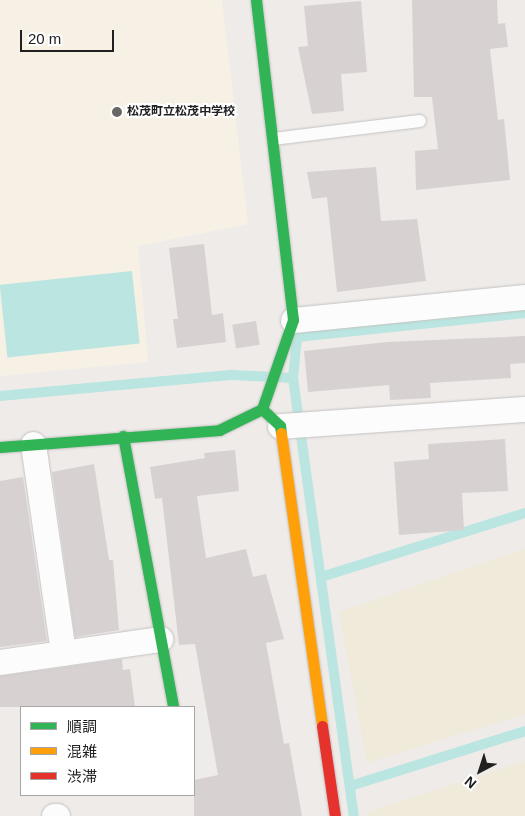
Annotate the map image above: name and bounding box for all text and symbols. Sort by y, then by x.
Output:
scale bar [22,20,116,52]
text: 20 m [28,30,61,47]
place label: 松茂町立松茂中学校 [127,105,235,119]
marker: 松茂町立松茂中学校 [111,106,123,118]
legend [20,706,195,796]
text: 順調 [67,718,97,735]
text: 混雑 [67,743,97,760]
north arrow [455,746,505,796]
text: 渋滞 [67,768,97,785]
text: N [461,773,479,792]

